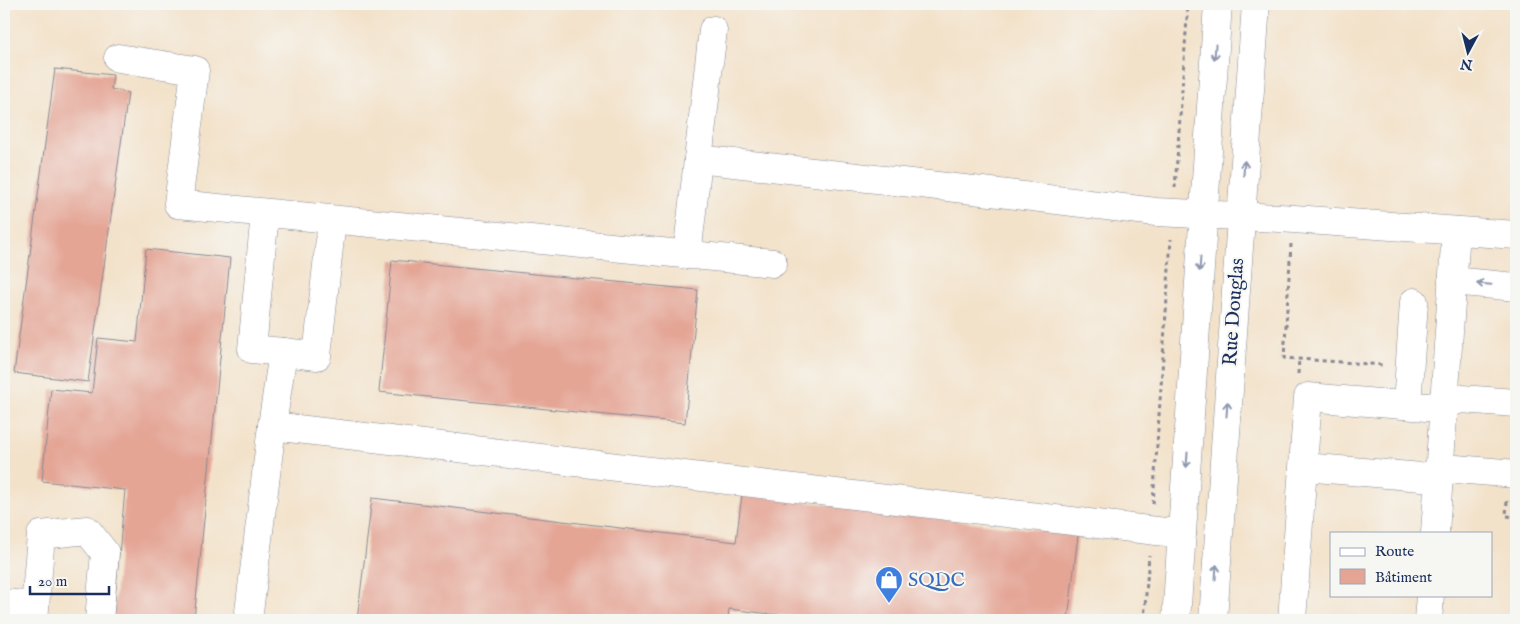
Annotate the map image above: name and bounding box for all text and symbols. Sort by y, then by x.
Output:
north arrow [1442,28,1492,78]
one-way arrow [1211,43,1220,59]
text: N [1459,54,1475,74]
one-way arrow [1239,161,1248,177]
one-way arrow [1195,256,1205,272]
street label: Rue Douglas [1218,257,1250,367]
one-way arrow [1476,279,1492,289]
one-way arrow [1222,402,1232,418]
one-way arrow [1182,451,1191,467]
legend [1330,532,1492,596]
text: Route [1375,542,1414,561]
scale bar [30,564,109,596]
one-way arrow [1212,564,1221,580]
shop icon: SQDC [874,565,904,604]
place label: SQDC [908,568,965,593]
text: Bâtiment [1375,568,1432,587]
text: 20 m [38,572,68,591]

